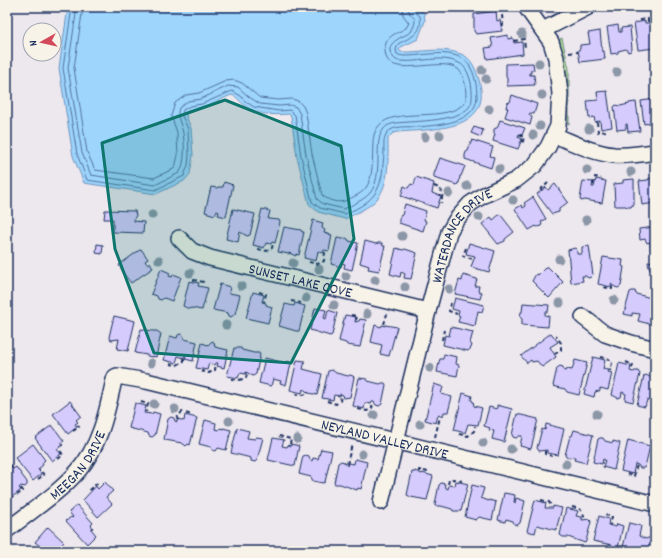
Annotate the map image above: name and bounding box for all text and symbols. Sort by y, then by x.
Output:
north arrow [22,22,62,62]
text: N [26,39,42,47]
street label: WATERDANCE DRIVE [427,184,497,286]
street label: SUNSET LAKE COVE [246,259,354,305]
street label: NEYLAND VALLEY DRIVE [319,415,450,467]
street label: MEEGAN DRIVE [45,428,113,506]

